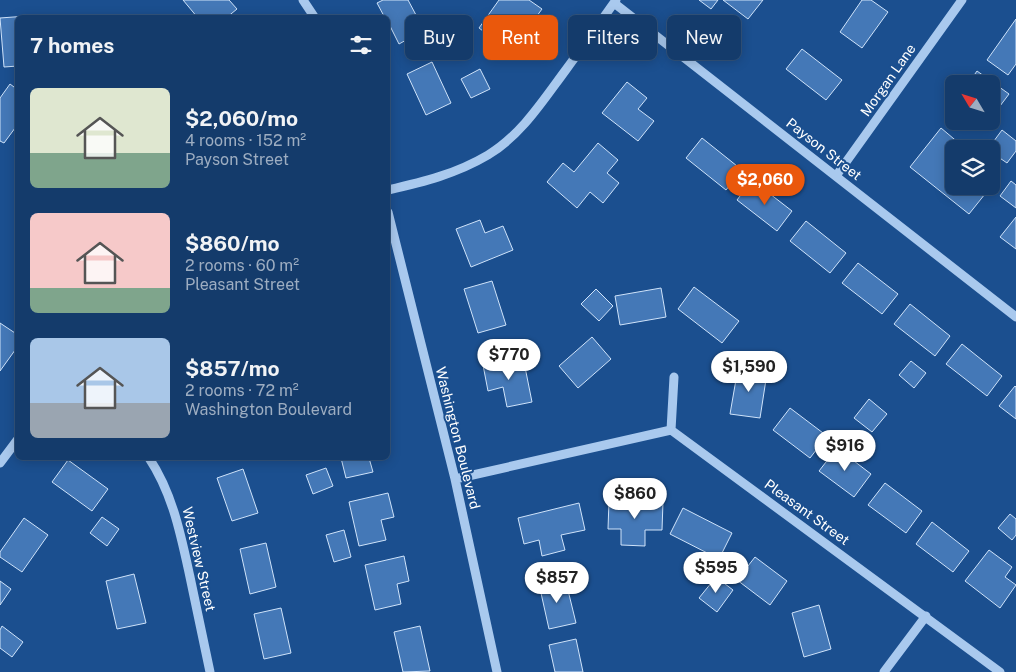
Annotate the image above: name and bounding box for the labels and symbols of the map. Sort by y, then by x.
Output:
street label: Morgan Lane [857,41,919,119]
north arrow [945,75,1000,130]
street label: Payson Street [783,115,865,183]
pin: $2,060 [724,164,806,206]
pin: $770 [479,338,539,381]
pin: $1,590 [708,350,790,393]
street label: Washington Boulevard [433,365,483,511]
pin: $916 [815,430,875,472]
street label: Pleasant Street [762,476,852,548]
pin: $860 [605,478,665,520]
street label: Westview Street [179,505,219,613]
pin: $595 [686,552,746,594]
pin: $857 [527,562,587,604]

